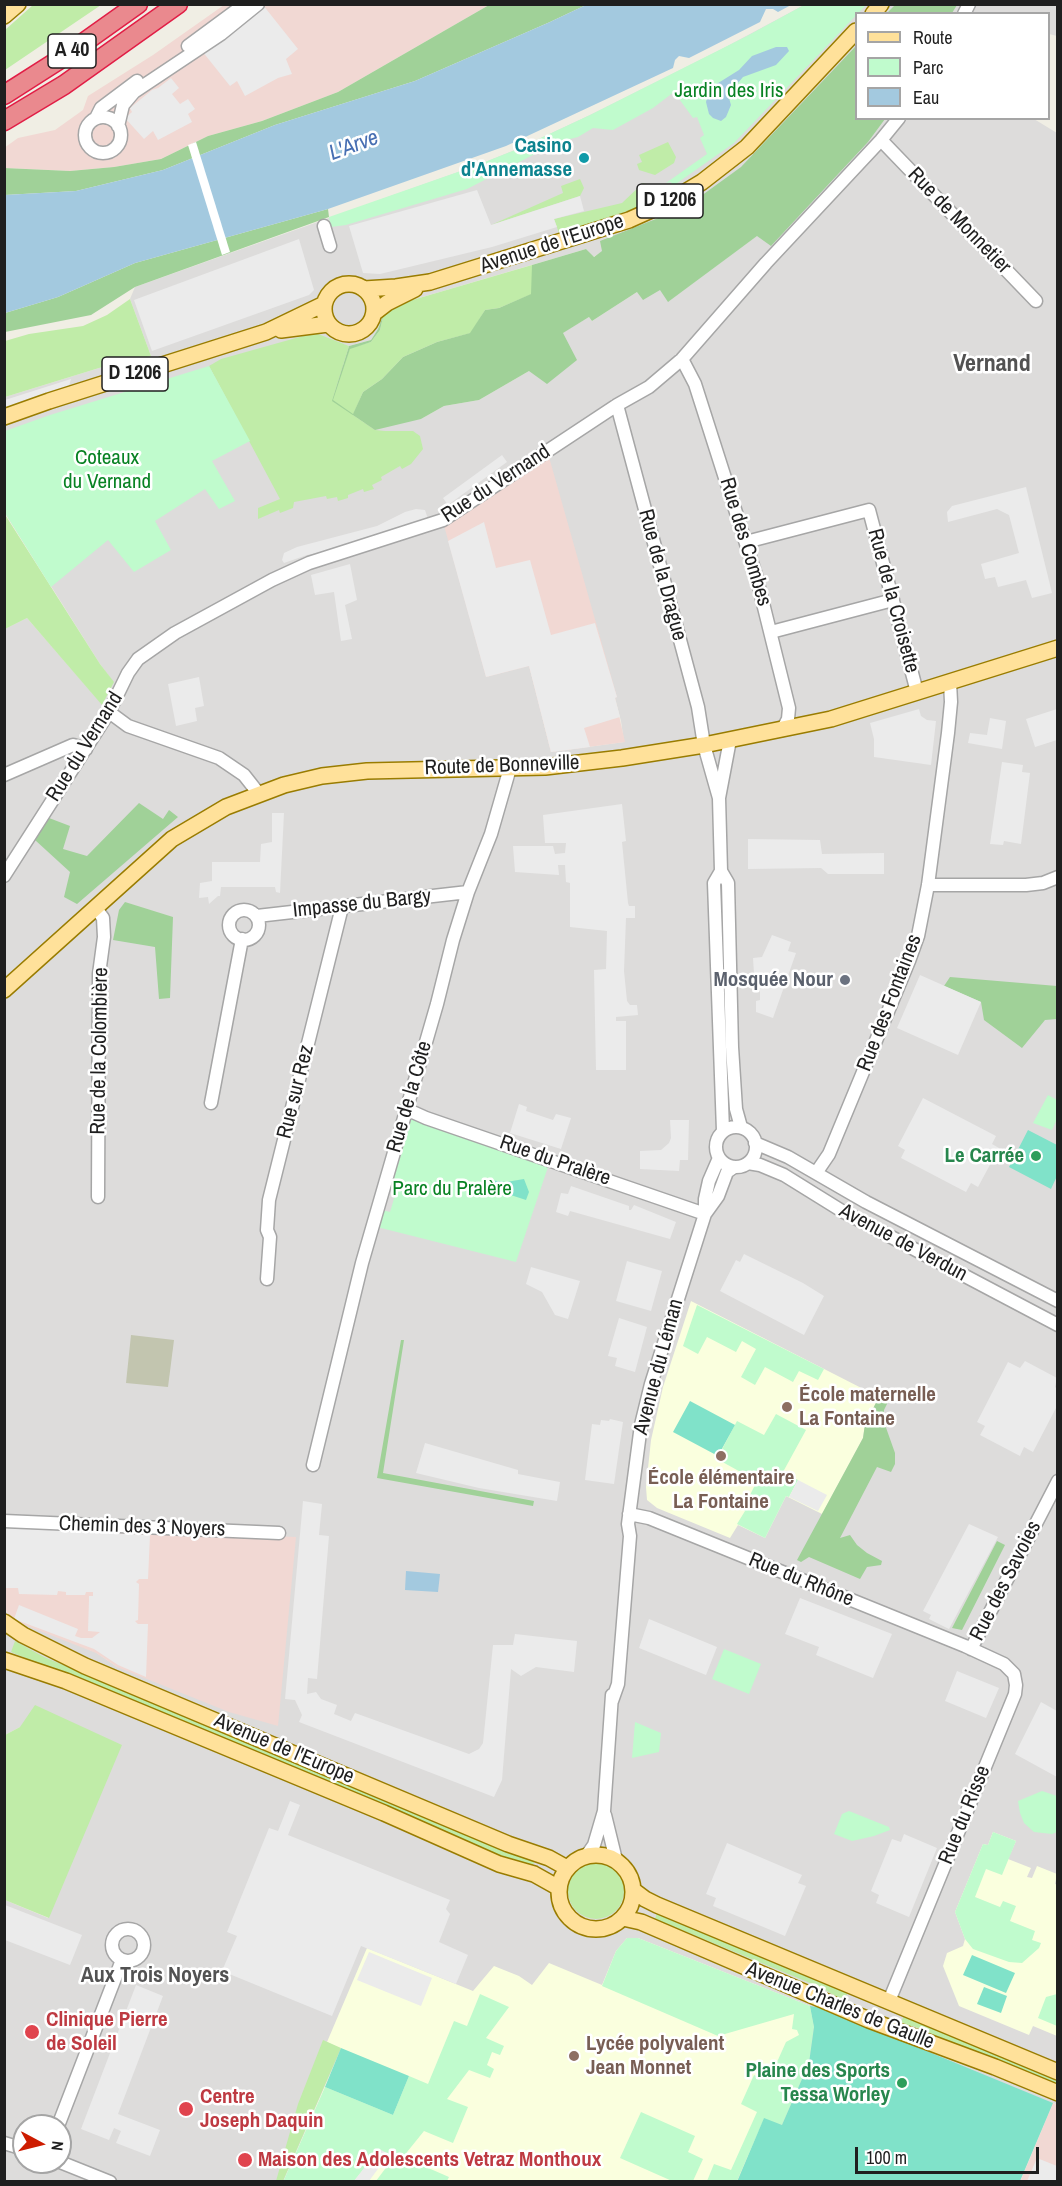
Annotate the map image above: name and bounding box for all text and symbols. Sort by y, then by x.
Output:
legend [855,12,1050,120]
text: Route [913,25,952,50]
road number: A 40 [48,34,96,68]
text: Parc [913,55,943,80]
park label: Jardin des Iris [674,78,784,104]
text: Eau [913,85,939,110]
water label: L'Arve [326,125,382,167]
place label: Casino d'Annemasse [461,133,572,183]
marker: Casino d'Annemasse [577,151,591,165]
street label: Rue de Monnetier [902,163,1016,279]
road number: D 1206 [637,184,703,218]
street label: Avenue de l'Europe [477,209,627,279]
district label: Vernand [953,351,1031,379]
road number: D 1206 [102,357,168,391]
street label: Rue du Vernand [437,440,555,528]
park label: Coteaux du Vernand [63,445,151,495]
street label: Rue des Combes [714,475,776,609]
street label: Rue de la Drague [632,507,692,643]
street label: Rue de la Croisette [862,526,924,676]
street label: Rue du Vernand [41,688,129,806]
street label: Route de Bonneville [424,751,580,781]
street label: Impasse du Bargy [292,884,432,924]
street label: Rue des Fontaines [852,931,928,1075]
street label: Rue de la Colombière [86,967,114,1135]
place label: Mosquée Nour [713,967,833,993]
marker: Mosquée Nour [838,973,852,987]
street label: Rue de la Côte [382,1038,438,1156]
street label: Rue sur Rez [272,1043,320,1141]
street label: Rue du Pralère [496,1130,614,1192]
place label: Le Carrée [945,1143,1024,1169]
marker: Le Carrée [1029,1149,1043,1163]
park label: Parc du Pralère [392,1176,512,1202]
street label: Avenue de Verdun [835,1199,971,1287]
street label: Avenue du Léman [629,1296,689,1438]
place label: École maternelle La Fontaine [799,1382,936,1432]
marker: École maternelle La Fontaine [780,1400,794,1414]
marker: École élémentaire La Fontaine [714,1449,728,1463]
place label: École élémentaire La Fontaine [648,1465,794,1515]
street label: Chemin des 3 Noyers [58,1512,226,1542]
street label: Rue des Savoies [965,1517,1047,1645]
street label: Rue du Rhône [745,1548,857,1612]
street label: Avenue de l'Europe [210,1708,358,1790]
street label: Rue du Risse [934,1762,996,1868]
street label: Avenue Charles de Gaulle [742,1957,938,2055]
district label: Aux Trois Noyers [81,1963,229,1989]
place label: Clinique Pierre de Soleil [46,2007,168,2057]
marker: Clinique Pierre de Soleil [23,2023,41,2041]
place label: Lycée polyvalent Jean Monnet [586,2031,724,2081]
marker: Lycée polyvalent Jean Monnet [567,2049,581,2063]
place label: Plaine des Sports Tessa Worley [745,2058,890,2108]
marker: Plaine des Sports Tessa Worley [895,2076,909,2090]
place label: Centre Joseph Daquin [200,2084,323,2134]
marker: Centre Joseph Daquin [177,2100,195,2118]
north arrow [12,2114,72,2174]
scale bar [858,2135,1042,2173]
text: N [46,2140,69,2152]
text: 100 m [866,2145,907,2170]
place label: Maison des Adolescents Vetraz Monthoux [258,2147,601,2173]
marker: Maison des Adolescents Vetraz Monthoux [236,2151,254,2169]

